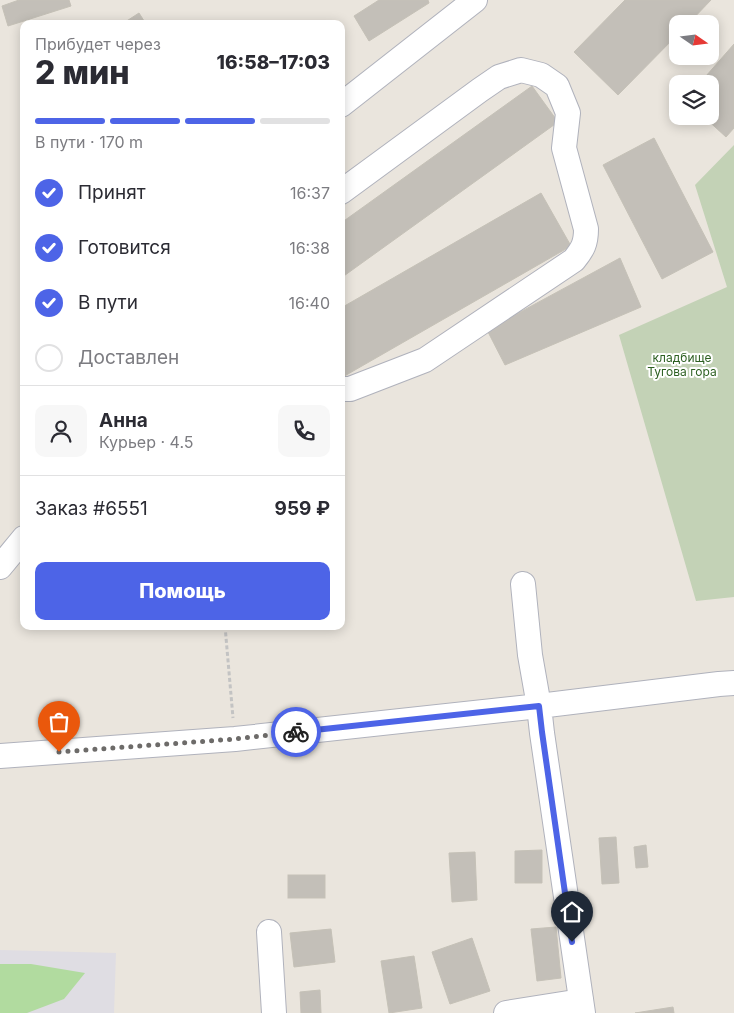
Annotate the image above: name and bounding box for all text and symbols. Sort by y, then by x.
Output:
north arrow [669,15,719,65]
map controls [669,15,719,125]
text: Прибудет через [35,34,161,54]
text: 16:58–17:03 [217,51,330,74]
text: 2 мин [35,53,130,92]
button: layers [669,75,719,125]
text: В пути · 170 m [35,132,143,152]
icon: check [35,179,63,207]
text: Принят [78,181,146,204]
text: 16:37 [290,183,330,203]
icon: check [35,234,63,262]
text: Готовится [78,236,171,259]
text: 16:38 [289,238,330,258]
icon: check [35,289,63,317]
text: В пути [78,291,138,314]
text: 16:40 [289,293,330,313]
text: Доставлен [78,346,179,369]
park label: кладбище Тугова гора [647,350,717,379]
button: person [35,405,87,457]
button: phone [278,405,330,457]
text: Анна [99,409,148,432]
text: Курьер · 4.5 [99,432,193,452]
text: Заказ #6551 [35,497,148,520]
text: 959 ₽ [275,497,330,520]
button: Помощь [35,562,330,620]
pin [38,701,80,752]
courier [271,707,321,757]
icon: bag [45,708,73,736]
icon: bike [282,718,310,746]
pin [551,891,593,942]
icon: home [558,898,586,926]

